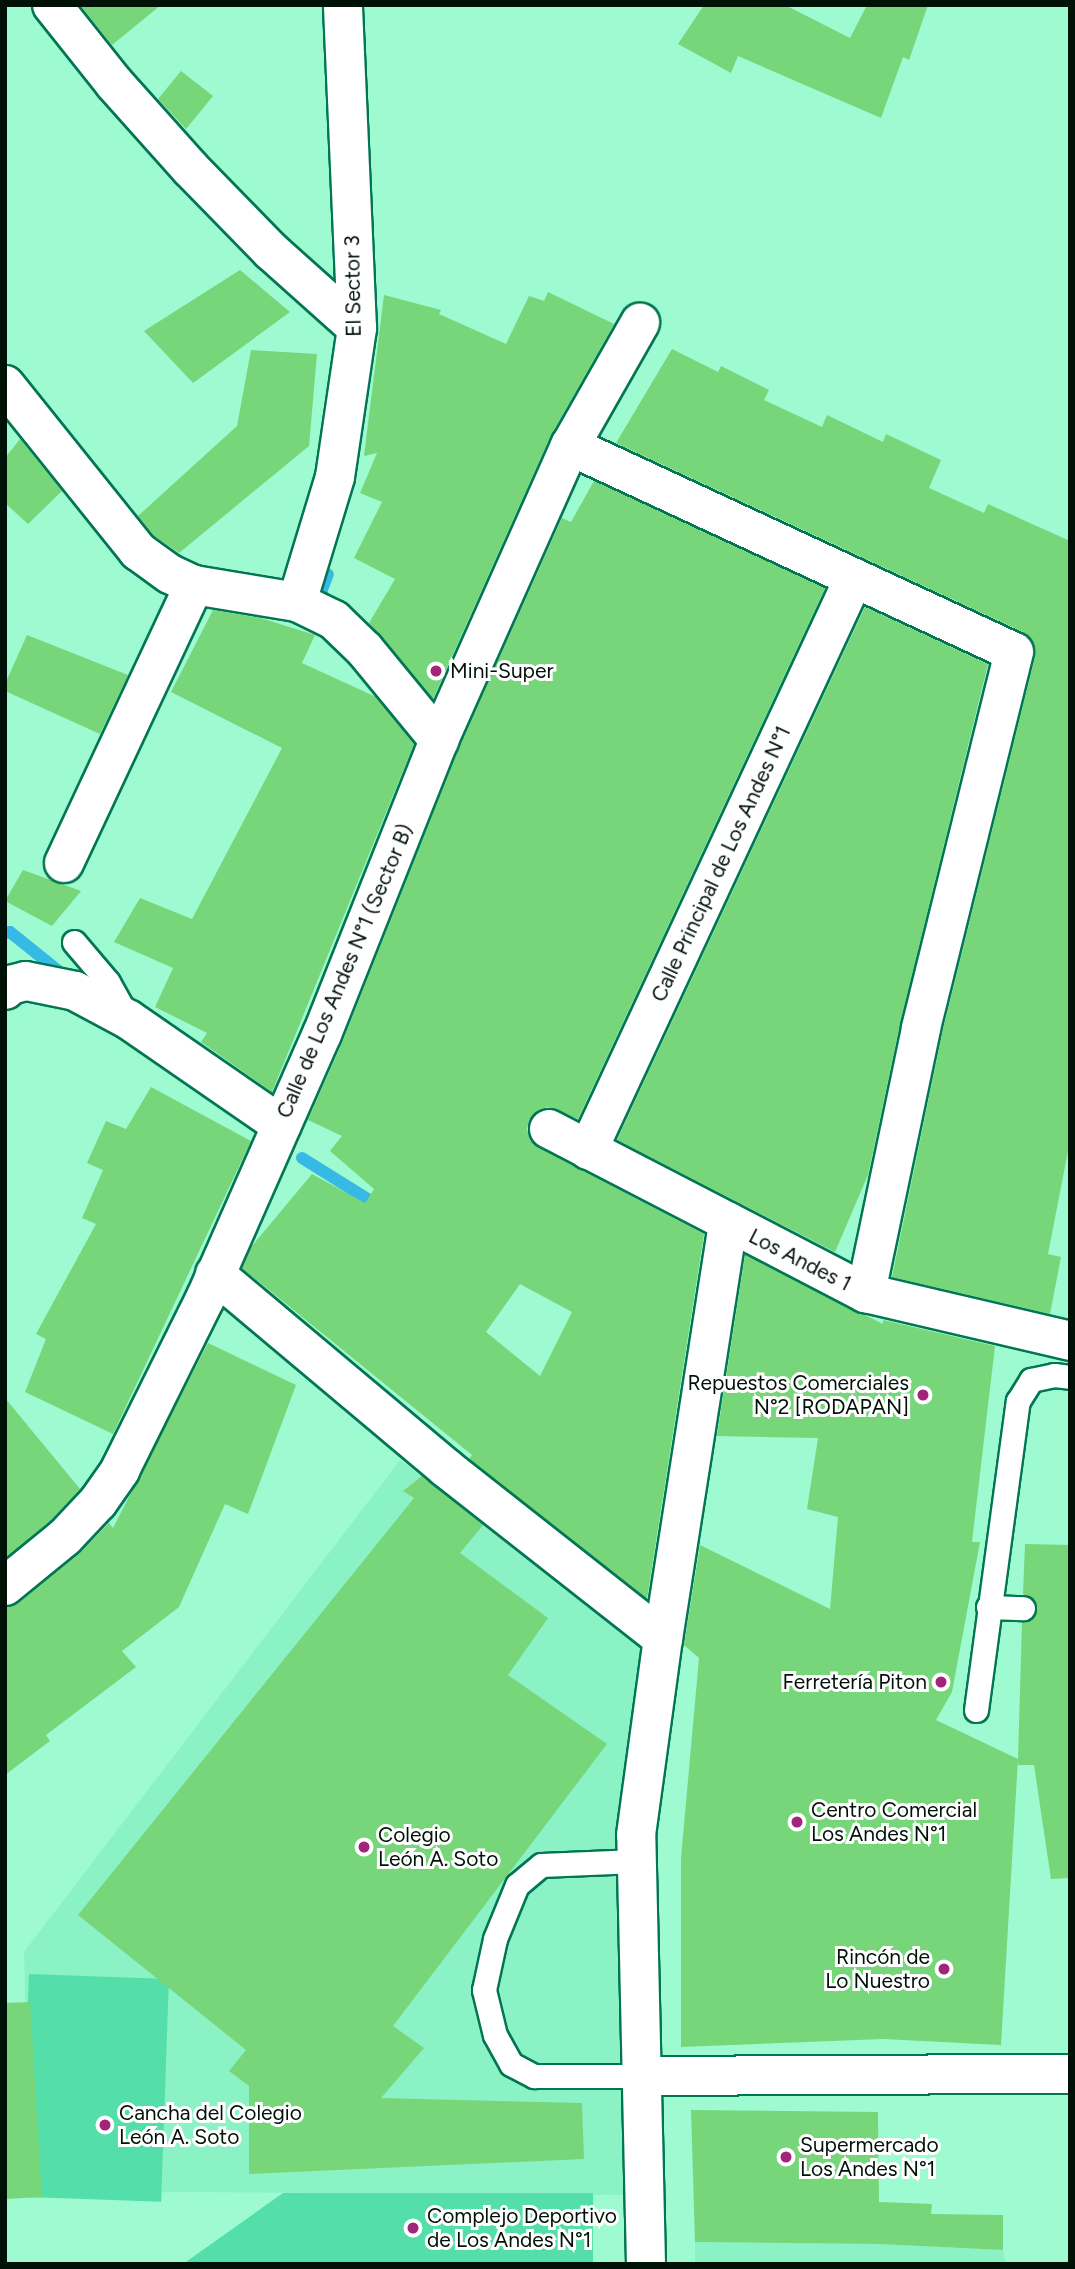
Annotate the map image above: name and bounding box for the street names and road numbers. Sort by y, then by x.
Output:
street label: El Sector 3 [340,235,366,337]
street label: Calle Principal de Los Andes N°1 [646,722,796,1006]
street label: Calle de Los Andes N°1 (Sector B) [271,820,419,1122]
street label: Los Andes 1 [745,1223,855,1297]

